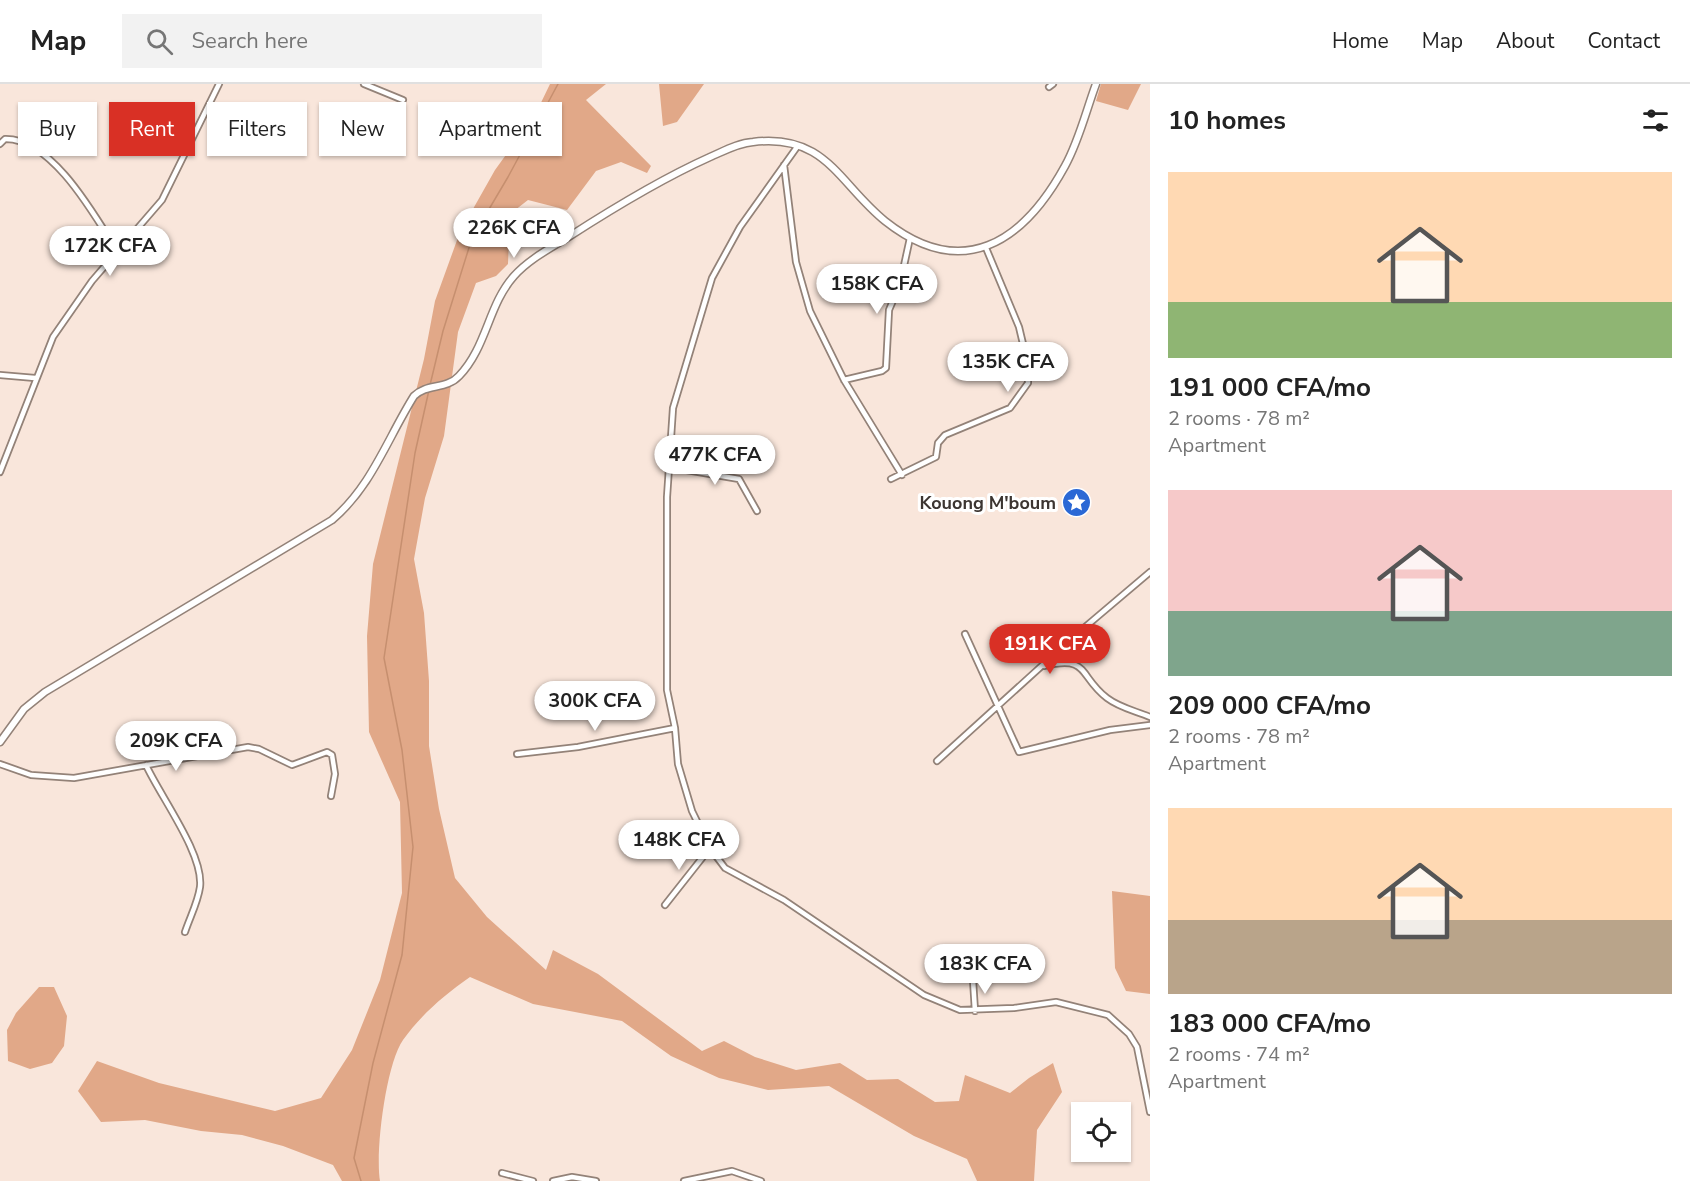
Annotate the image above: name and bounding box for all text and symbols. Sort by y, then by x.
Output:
search box [122,14,542,68]
text: Map [30,22,86,60]
icon: search [143,25,176,58]
text: Search here [191,26,308,56]
text: Home [1332,27,1389,55]
text: Map [1422,27,1463,55]
text: About [1496,27,1554,55]
text: Contact [1587,27,1660,55]
chip: Buy [18,102,97,156]
chip: Rent [109,102,195,156]
chip: Filters [207,102,307,156]
chip: New [319,102,406,156]
chip: Apartment [418,102,562,156]
text: 10 homes [1168,103,1286,138]
icon: filters [1639,104,1672,137]
pin: 226K CFA [452,208,576,259]
icon: home [1366,211,1474,319]
text: 226K CFA [467,214,561,241]
pin: 172K CFA [48,226,172,277]
text: 172K CFA [63,232,157,259]
pin: 158K CFA [815,264,939,315]
text: 158K CFA [830,270,924,297]
pin: 135K CFA [946,342,1070,393]
text: 135K CFA [961,348,1055,375]
text: 191 000 CFA/mo [1168,370,1371,405]
text: 2 rooms · 78 m² [1168,405,1310,432]
text: Apartment [1168,432,1266,459]
pin: 477K CFA [653,435,777,486]
text: 477K CFA [668,441,762,468]
place icon: Kouong M'boum [1061,487,1093,519]
place label: Kouong M'boum [920,491,1056,515]
icon: home [1366,529,1474,637]
pin: 191K CFA [988,624,1112,675]
text: 191K CFA [1003,630,1097,657]
pin: 300K CFA [533,681,657,732]
text: 300K CFA [548,687,642,714]
text: 209 000 CFA/mo [1168,688,1371,723]
pin: 209K CFA [114,721,238,772]
text: 2 rooms · 78 m² [1168,723,1310,750]
text: 209K CFA [129,727,223,754]
text: Apartment [1168,750,1266,777]
pin: 148K CFA [617,820,741,871]
text: 148K CFA [632,826,726,853]
icon: home [1366,847,1474,955]
pin: 183K CFA [923,944,1047,995]
text: 183K CFA [938,950,1032,977]
text: 183 000 CFA/mo [1168,1006,1371,1041]
text: 2 rooms · 74 m² [1168,1041,1310,1068]
text: Apartment [1168,1068,1266,1095]
map controls [1071,1102,1131,1162]
button: locate [1071,1102,1131,1162]

